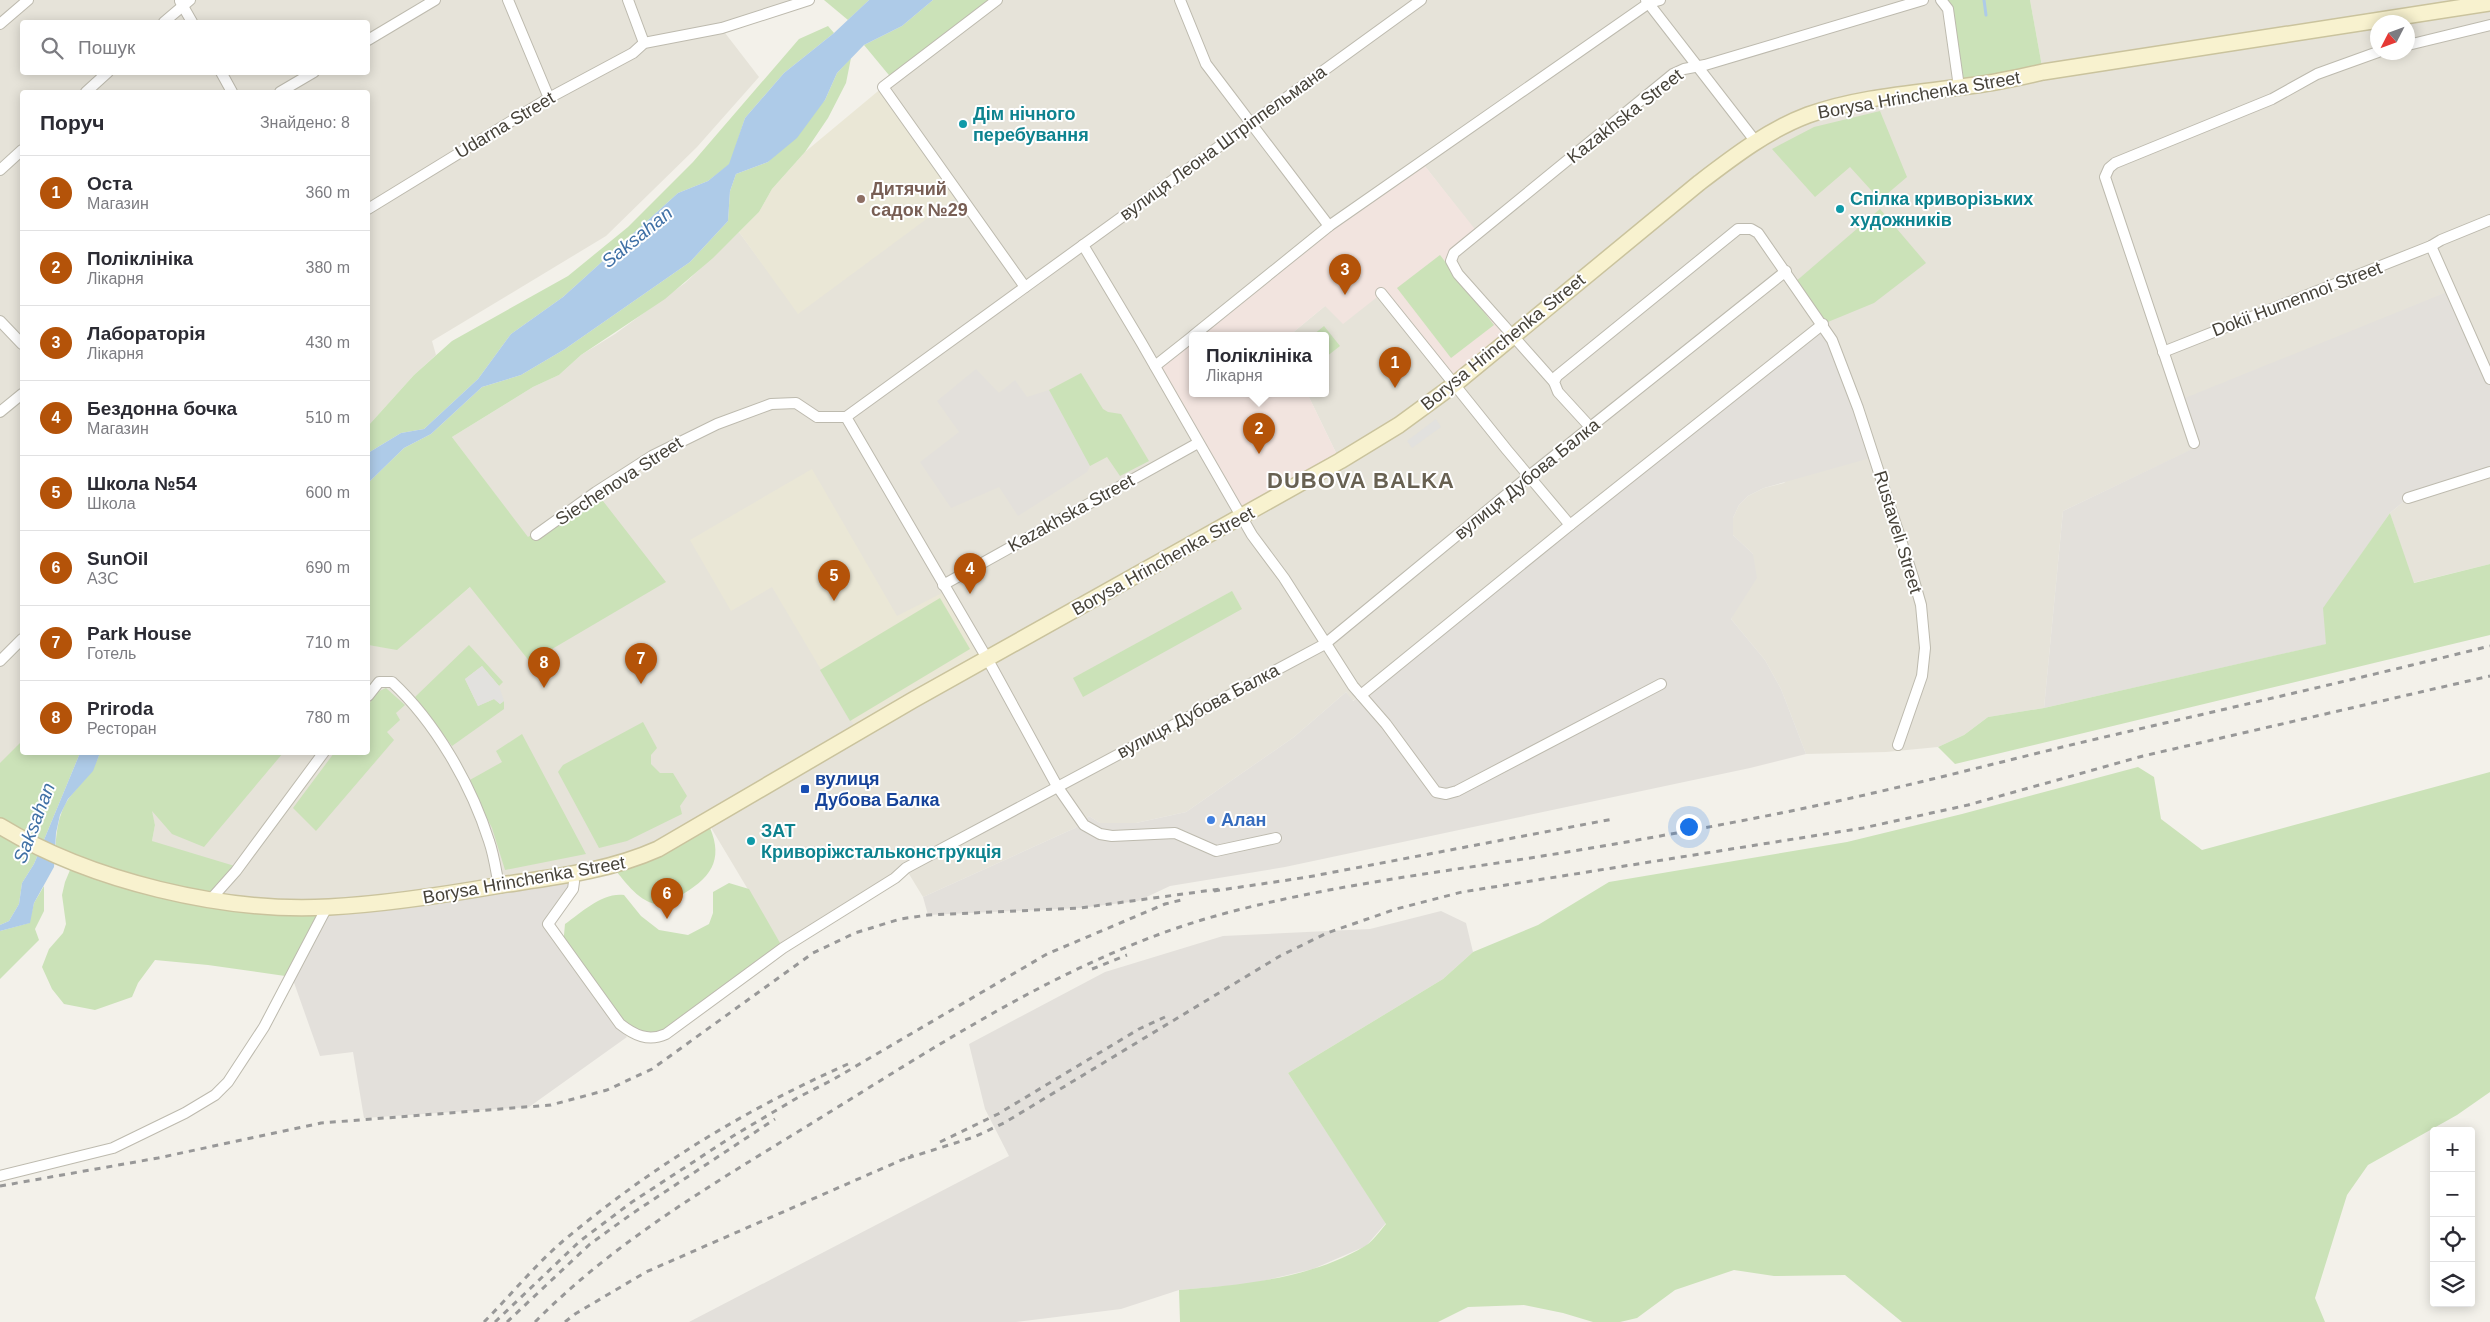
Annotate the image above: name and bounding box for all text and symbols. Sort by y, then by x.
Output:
north arrow [2370,15,2415,60]
search box [20,20,370,75]
icon: search [38,34,66,62]
text: Пошук [78,37,135,58]
street label: вулиця Леона Штріппельмана [1116,61,1331,225]
street label: Kazakhska Street [1563,65,1687,167]
street label: Borysa Hrinchenka Street [1816,67,2022,123]
street label: Udarna Street [452,88,558,162]
place label: Дім нічного перебування [973,104,1089,145]
text: Поруч [40,111,104,134]
text: Знайдено: 8 [260,114,350,131]
marker: Дім нічного перебування [957,118,969,130]
text: Оста [87,173,132,194]
place label: Дитячий садок №29 [871,179,968,220]
text: 1 [52,184,60,201]
text: 360 m [306,184,350,201]
place label: Спілка криворізьких художників [1850,189,2033,230]
marker: Дитячий садок №29 [855,193,867,205]
text: Магазин [87,195,149,212]
water label: Saksahan [598,202,676,272]
marker: Спілка криворізьких художників [1834,203,1846,215]
text: Поліклініка [87,248,193,269]
pin: 3 [1329,254,1361,295]
street label: Dokii Humennoi Street [2209,257,2385,341]
text: 2 [52,259,60,276]
text: 380 m [306,259,350,276]
text: Лікарня [87,270,144,287]
street label: Borysa Hrinchenka Street [1417,270,1589,414]
text: Лабораторія [87,323,206,344]
popup [1189,332,1329,397]
text: 3 [52,334,60,351]
text: 430 m [306,334,350,351]
text: Лікарня [87,345,144,362]
text: Поліклініка [1206,345,1312,366]
pin: 1 [1379,347,1411,388]
text: Лікарня [1206,367,1263,384]
text: Бездонна бочка [87,398,237,419]
text: 4 [52,409,60,426]
text: 510 m [306,409,350,426]
pin: 2 [1243,413,1275,454]
street label: вулиця Дубова Балка [1451,414,1604,544]
text: Магазин [87,420,149,437]
street label: Siechenova Street [552,433,686,529]
district label: DUBOVA BALKA [1267,468,1455,493]
street label: Rustaveli Street [1870,468,1926,596]
street label: Kazakhska Street [1004,470,1138,556]
text: Школа №54 [87,473,197,494]
text: 5 [52,484,60,501]
text: 600 m [306,484,350,501]
text: Школа [87,495,136,512]
street label: Borysa Hrinchenka Street [1068,503,1258,619]
text: SunOil [87,548,148,569]
pin: 4 [954,553,986,594]
text: 6 [52,559,60,576]
text: 690 m [306,559,350,576]
pin: 5 [818,560,850,601]
text: АЗС [87,570,119,587]
text: Park House [87,623,192,644]
text: 7 [52,634,60,651]
text: 710 m [306,634,350,651]
pin: 7 [625,643,657,684]
text: Готель [87,645,136,662]
pin: 8 [528,647,560,688]
street label: вулиця Дубова Балка [1114,659,1283,762]
text: Priroda [87,698,154,719]
text: 8 [52,709,60,726]
text: 780 m [306,709,350,726]
text: Ресторан [87,720,157,737]
place label: вулиця Дубова Балка [815,769,940,810]
water label: Saksahan [9,780,59,866]
marker: вулиця Дубова Балка [799,783,811,795]
place label: Алан [1221,810,1266,830]
marker: Алан [1205,814,1217,826]
your location [1676,814,1702,840]
place label: ЗАТ Криворіжстальконструкція [761,821,1002,862]
marker: ЗАТ Криворіжстальконструкція [745,835,757,847]
street label: Borysa Hrinchenka Street [421,852,627,908]
pin: 6 [651,878,683,919]
map controls [2430,1127,2475,1307]
button: + [2430,1127,2475,1172]
button: − [2430,1172,2475,1217]
button: locate [2430,1217,2475,1262]
button: layers [2430,1262,2475,1307]

